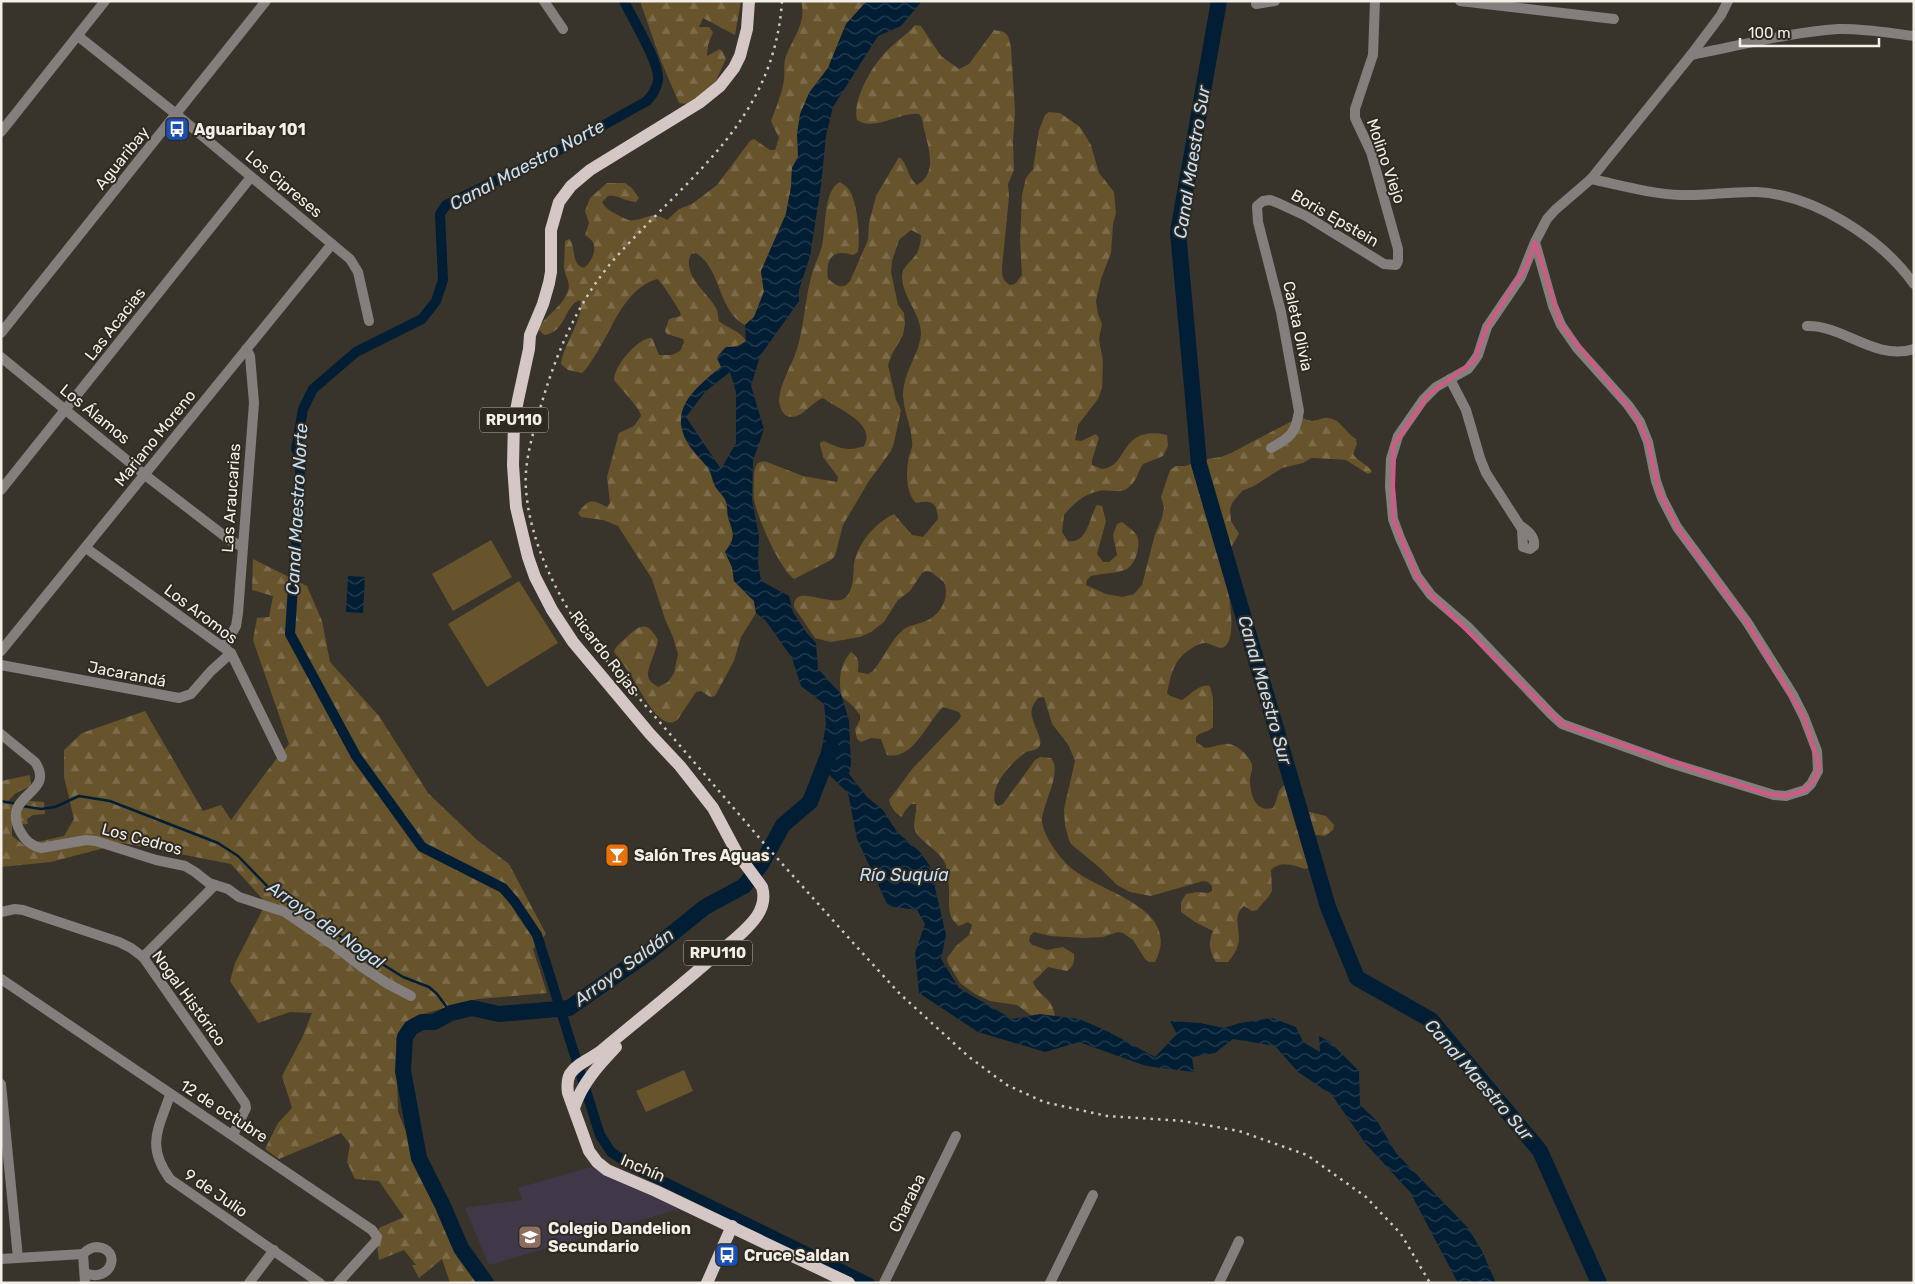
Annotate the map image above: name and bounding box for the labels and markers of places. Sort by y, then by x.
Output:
bus stop icon: Aguaribay 101 [164,116,190,142]
place label: Aguaribay 101 [194,120,306,139]
bar icon: Salón Tres Aguas [604,842,630,868]
place label: Salón Tres Aguas [634,846,770,865]
place label: Colegio Dandelion Secundario [548,1219,691,1256]
school or university icon: Colegio Dandelion Secundario [517,1224,543,1250]
bus stop icon: Cruce Saldan [714,1242,740,1268]
place label: Cruce Saldan [744,1246,850,1265]

